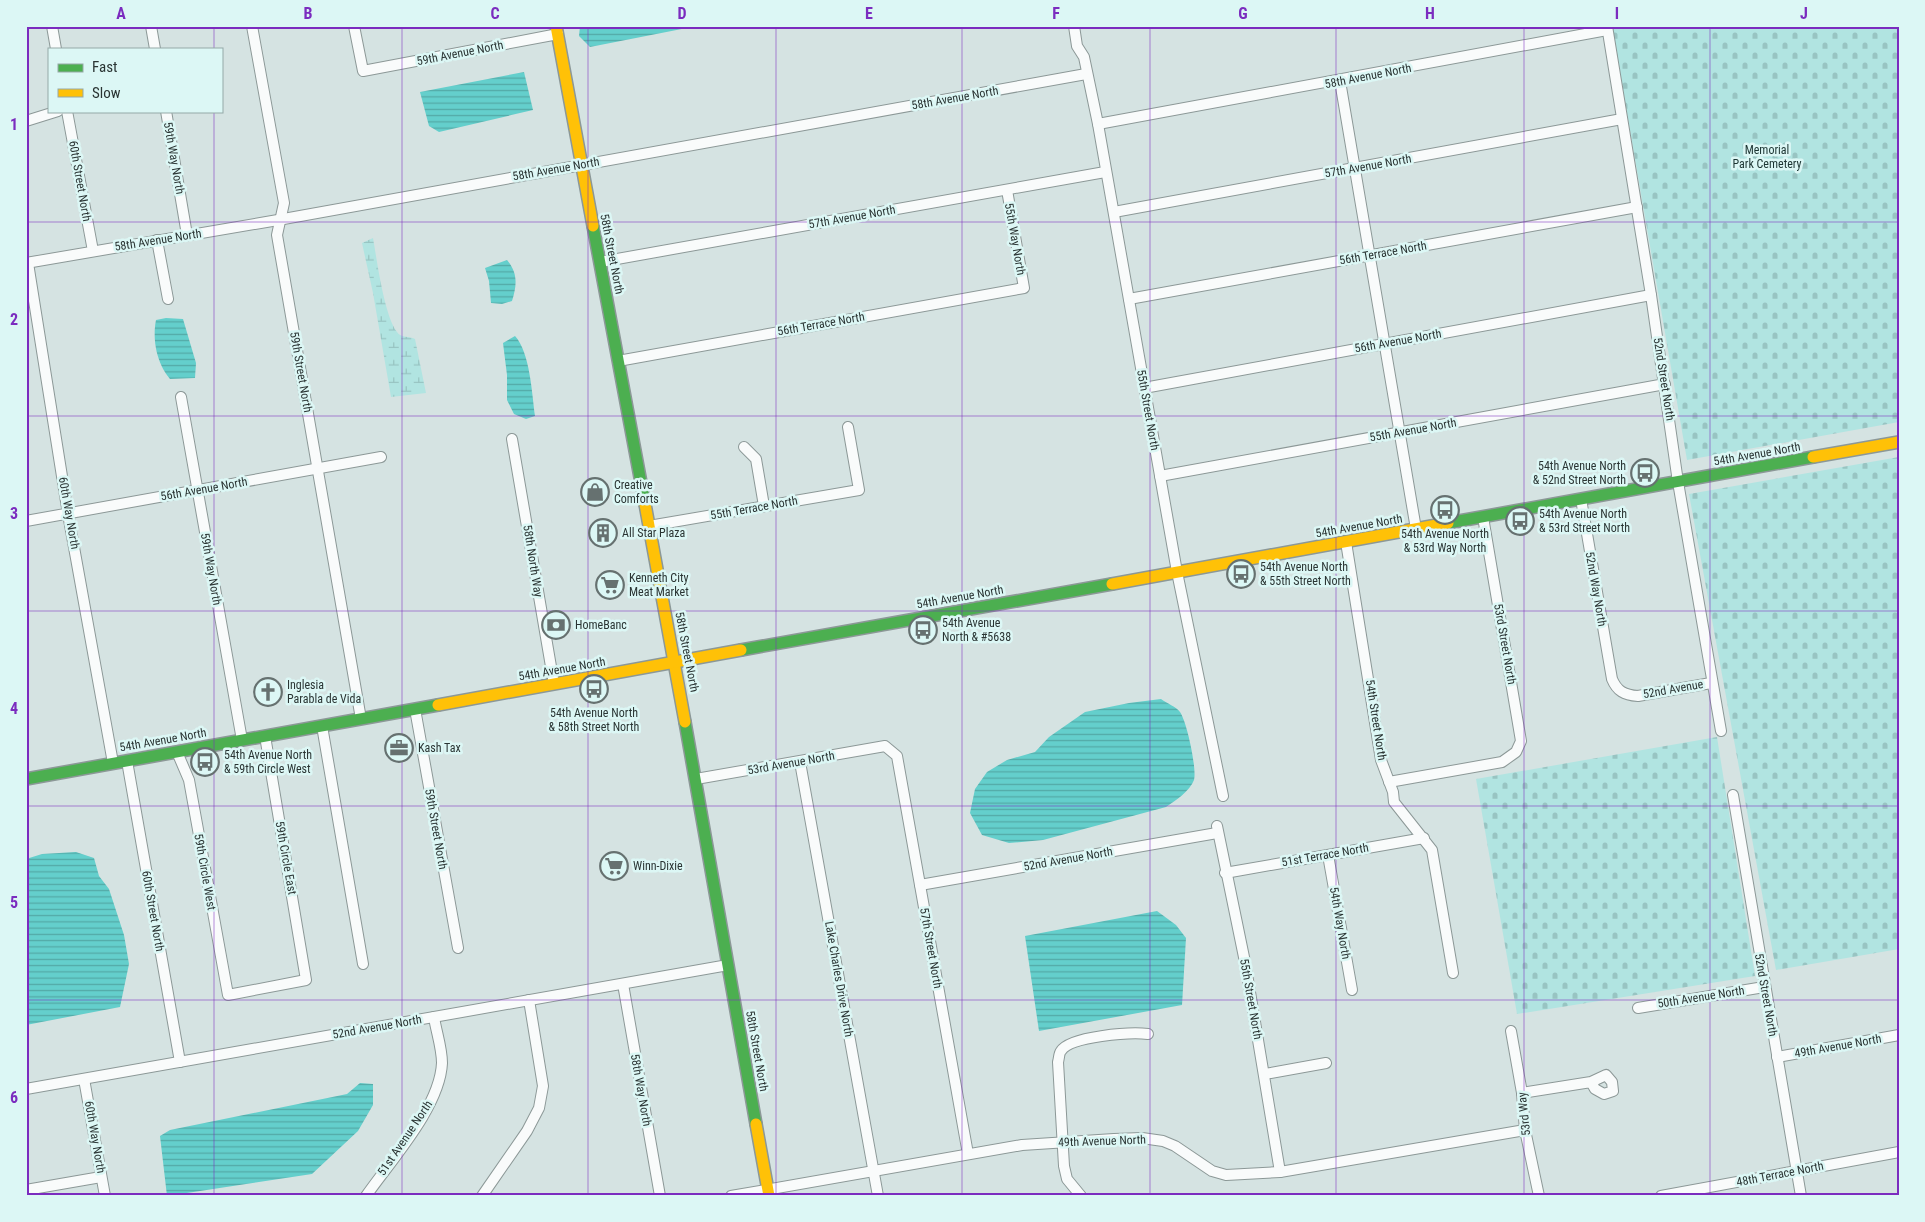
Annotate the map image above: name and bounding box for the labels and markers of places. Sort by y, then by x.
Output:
bus stop icon: 54th Avenue North & 52nd Street North [1630,458,1660,488]
place label: 54th Avenue North & 52nd Street North [1533,459,1626,487]
shop icon: Creative Comforts [580,477,610,507]
place label: Creative Comforts [614,478,659,506]
bus stop icon: 54th Avenue North & 53rd Way North [1430,495,1460,525]
bus stop icon: 54th Avenue North & 53rd Street North [1505,506,1535,536]
place label: 54th Avenue North & 53rd Street North [1539,507,1630,535]
building icon: All Star Plaza [588,518,618,548]
place label: All Star Plaza [622,526,686,540]
place label: 54th Avenue North & 53rd Way North [1401,527,1489,555]
bus stop icon: 54th Avenue North & 55th Street North [1226,559,1256,589]
place label: 54th Avenue North & 55th Street North [1260,560,1351,588]
supermarket icon: Kenneth City Meat Market [595,570,625,600]
place label: Kenneth City Meat Market [629,571,689,599]
bank icon: HomeBanc [541,610,571,640]
bus stop icon: 54th Avenue North & #5638 [908,615,938,645]
place label: 54th Avenue North & #5638 [942,616,1011,644]
place label: HomeBanc [575,618,627,632]
bus stop icon: 54th Avenue North & 58th Street North [579,674,609,704]
church icon: Inglesia Parabla de Vida [253,677,283,707]
place label: Inglesia Parabla de Vida [287,678,361,706]
place label: 54th Avenue North & 58th Street North [549,706,640,734]
office icon: Kash Tax [384,733,414,763]
place label: Kash Tax [418,741,461,755]
bus stop icon: 54th Avenue North & 59th Circle West [190,747,220,777]
place label: 54th Avenue North & 59th Circle West [224,748,312,776]
supermarket icon: Winn-Dixie [599,851,629,881]
place label: Winn-Dixie [633,859,683,873]

